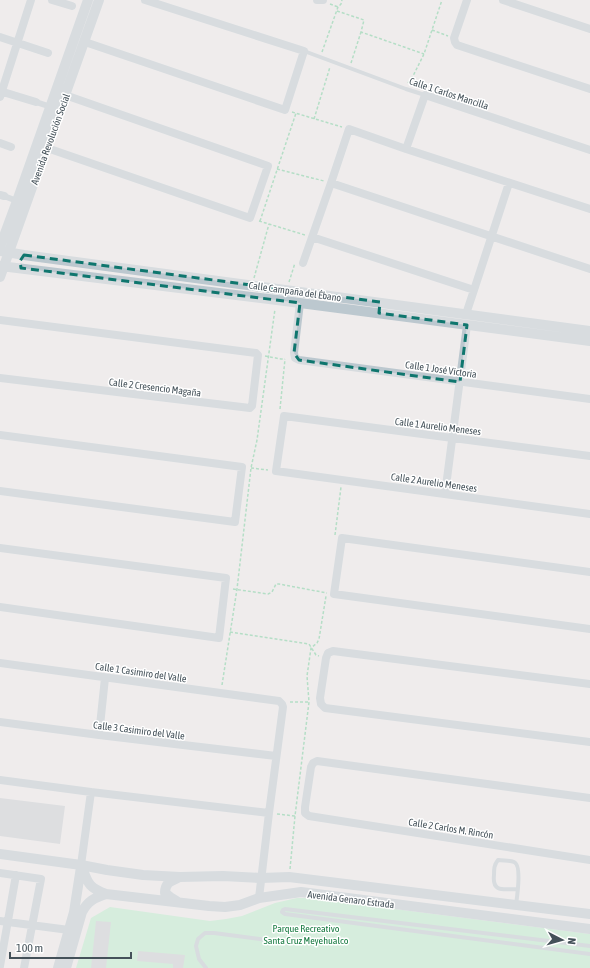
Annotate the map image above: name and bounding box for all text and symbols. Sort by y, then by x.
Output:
street label: Calle 1 Carlos Mancilla [408,75,490,112]
street label: Avenida Revolución Social [29,92,72,186]
street label: Calle Campaña del Ébano [248,280,342,303]
street label: Calle 1 José Victoria [405,359,478,380]
street label: Calle 2 Cresencio Magaña [108,376,202,399]
street label: Calle 1 Aurelio Meneses [394,416,482,437]
street label: Calle 2 Aurelio Meneses [390,471,478,494]
street label: Calle 1 Casimiro del Valle [95,661,188,684]
street label: Calle 3 Casimiro del Valle [93,719,186,742]
street label: Calle 2 Carlos M. Rincón [408,816,494,841]
street label: Avenida Genaro Estrada [307,889,395,910]
north arrow [542,920,582,960]
park label: Parque Recreativo Santa Cruz Meyehualco [264,923,349,946]
scale bar [10,934,131,960]
text: N [566,937,578,945]
text: 100 m [16,941,43,955]

